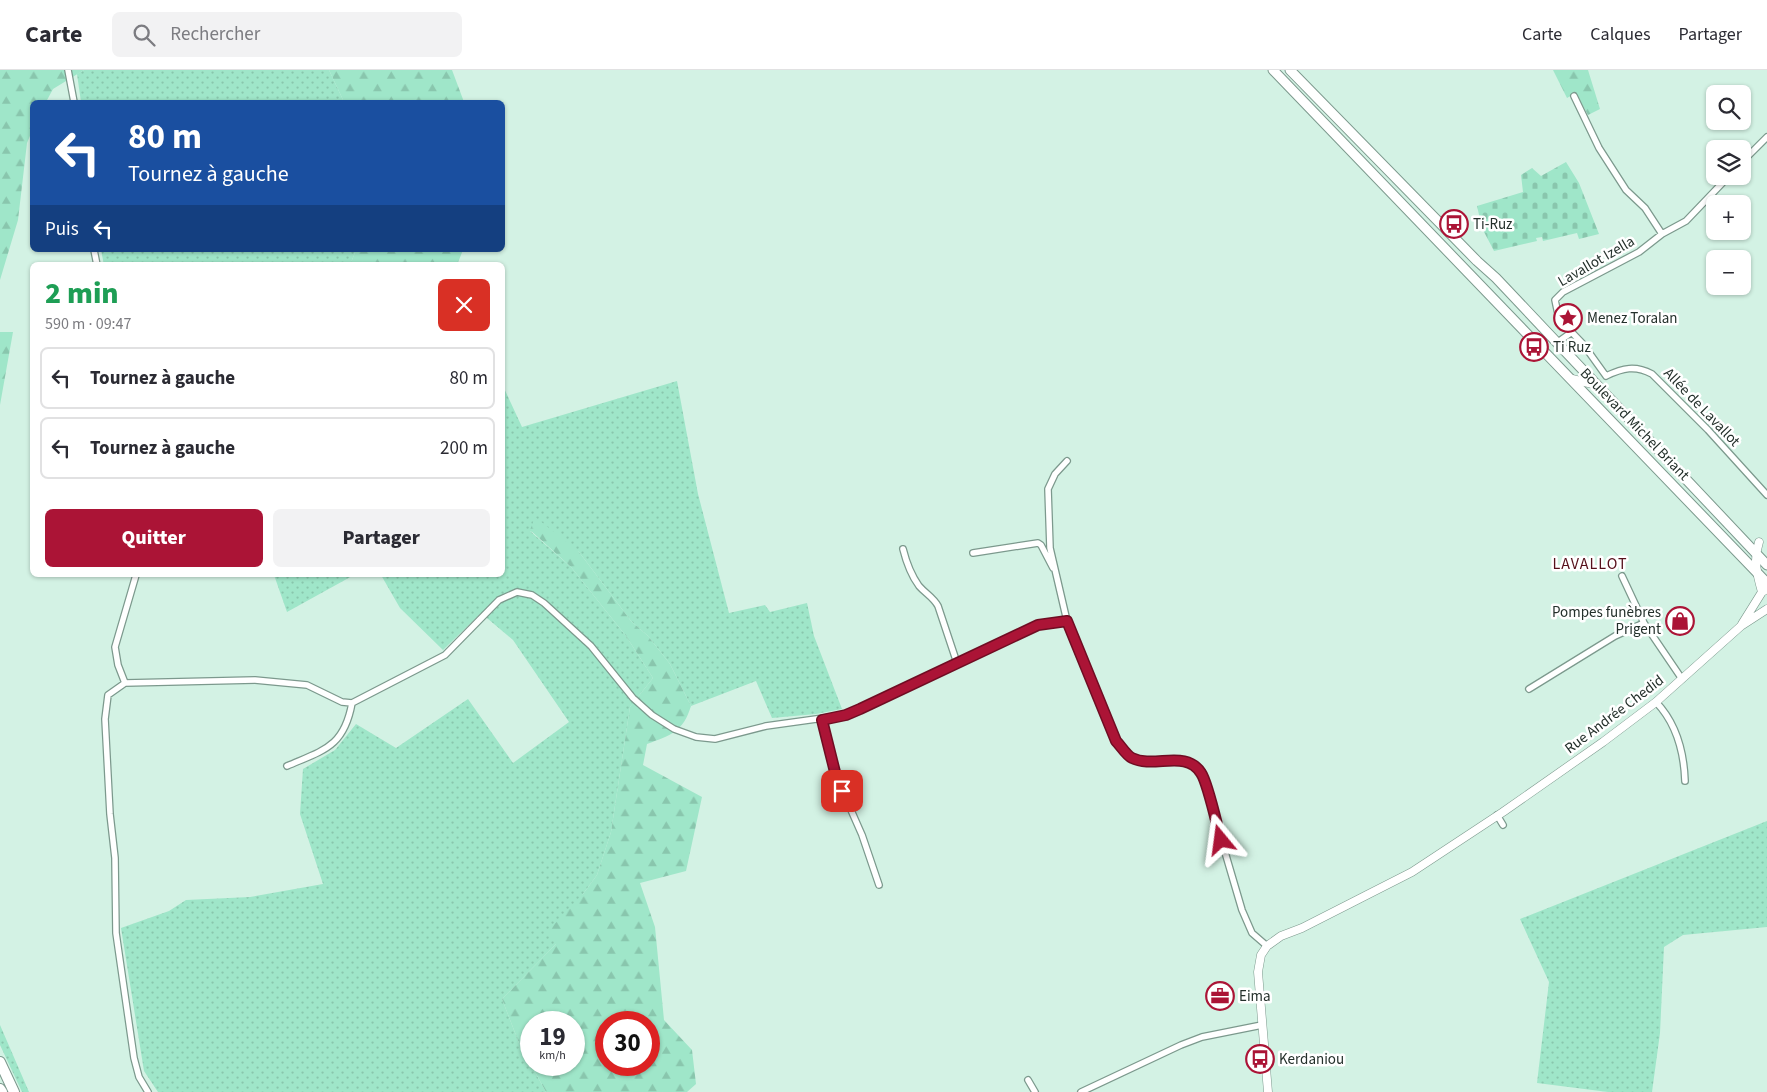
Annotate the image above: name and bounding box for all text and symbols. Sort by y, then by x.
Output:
search box [112,12,462,57]
text: Carte [25,17,82,52]
icon: search [130,21,158,49]
text: Rechercher [170,21,260,48]
text: Carte [1522,22,1562,47]
text: Calques [1590,22,1650,47]
text: Partager [1678,22,1742,47]
map controls [1706,85,1751,295]
button: search [1706,85,1751,130]
text: 80 m [128,112,202,162]
icon: left [45,120,110,185]
button: layers [1706,140,1751,185]
text: Tournez à gauche [128,158,289,190]
button: + [1706,195,1751,240]
bus stop icon: Ti-Ruz [1439,209,1469,239]
place label: Ti-Ruz [1473,214,1512,235]
icon: left [89,215,117,243]
text: Puis [45,216,79,243]
street label: Lavallot Izella [1554,231,1639,292]
button: − [1706,250,1751,295]
text: 2 min [45,272,119,315]
button: close [438,279,490,331]
place icon: Menez Toralan [1553,303,1583,333]
place label: Menez Toralan [1587,308,1678,329]
text: 590 m · 09:47 [45,313,132,335]
bus stop icon: Ti Ruz [1519,332,1549,362]
place label: Ti Ruz [1553,337,1591,358]
street label: Boulevard Michel Briant [1575,363,1694,485]
street label: Allée de Lavallot [1659,363,1745,451]
icon: left [47,364,75,392]
text: Tournez à gauche [90,365,235,392]
text: 80 m [450,365,488,392]
icon: left [47,434,75,462]
text: Tournez à gauche [90,435,235,462]
text: 200 m [440,435,488,462]
button: Quitter [45,509,263,567]
button: Partager [273,509,490,567]
district label: LAVALLOT [1553,553,1627,575]
place label: Pompes funèbres Prigent [1552,602,1661,640]
shop icon: Pompes funèbres Prigent [1665,606,1695,636]
street label: Rue Andrée Chedid [1560,670,1668,759]
pin [821,770,863,812]
icon: arrive [828,777,856,805]
position arrow [1194,813,1246,865]
office icon: Eima [1205,981,1235,1011]
place label: Eima [1239,986,1271,1007]
speed limit sign: 30 [595,1011,660,1076]
text: 19 [539,1019,566,1055]
bus stop icon: Kerdaniou [1245,1044,1275,1074]
text: km/h [539,1047,566,1064]
place label: Kerdaniou [1279,1049,1344,1070]

